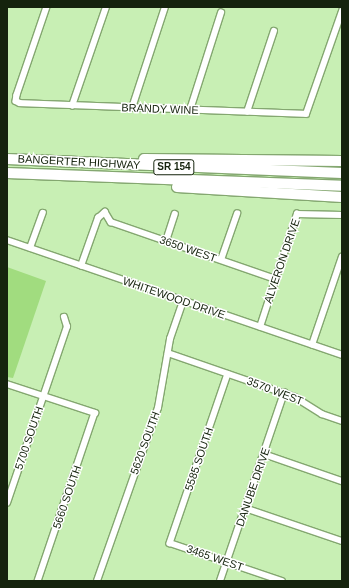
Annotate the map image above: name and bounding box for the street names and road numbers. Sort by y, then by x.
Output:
street label: BRANDY WINE [121,101,199,117]
street label: BANGERTER HIGHWAY [17,152,141,172]
road number: SR 154 [153,159,195,175]
street label: ALVERON DRIVE [261,217,303,305]
street label: 3650 WEST [158,233,218,265]
street label: WHITEWOOD DRIVE [121,274,227,322]
street label: 3570 WEST [245,374,305,408]
street label: 5700 SOUTH [12,405,46,471]
street label: 5620 SOUTH [128,410,162,476]
street label: 5585 SOUTH [182,426,216,492]
street label: DANUBE DRIVE [233,446,273,528]
street label: 5660 SOUTH [50,464,84,530]
street label: 3465 WEST [185,542,245,574]

